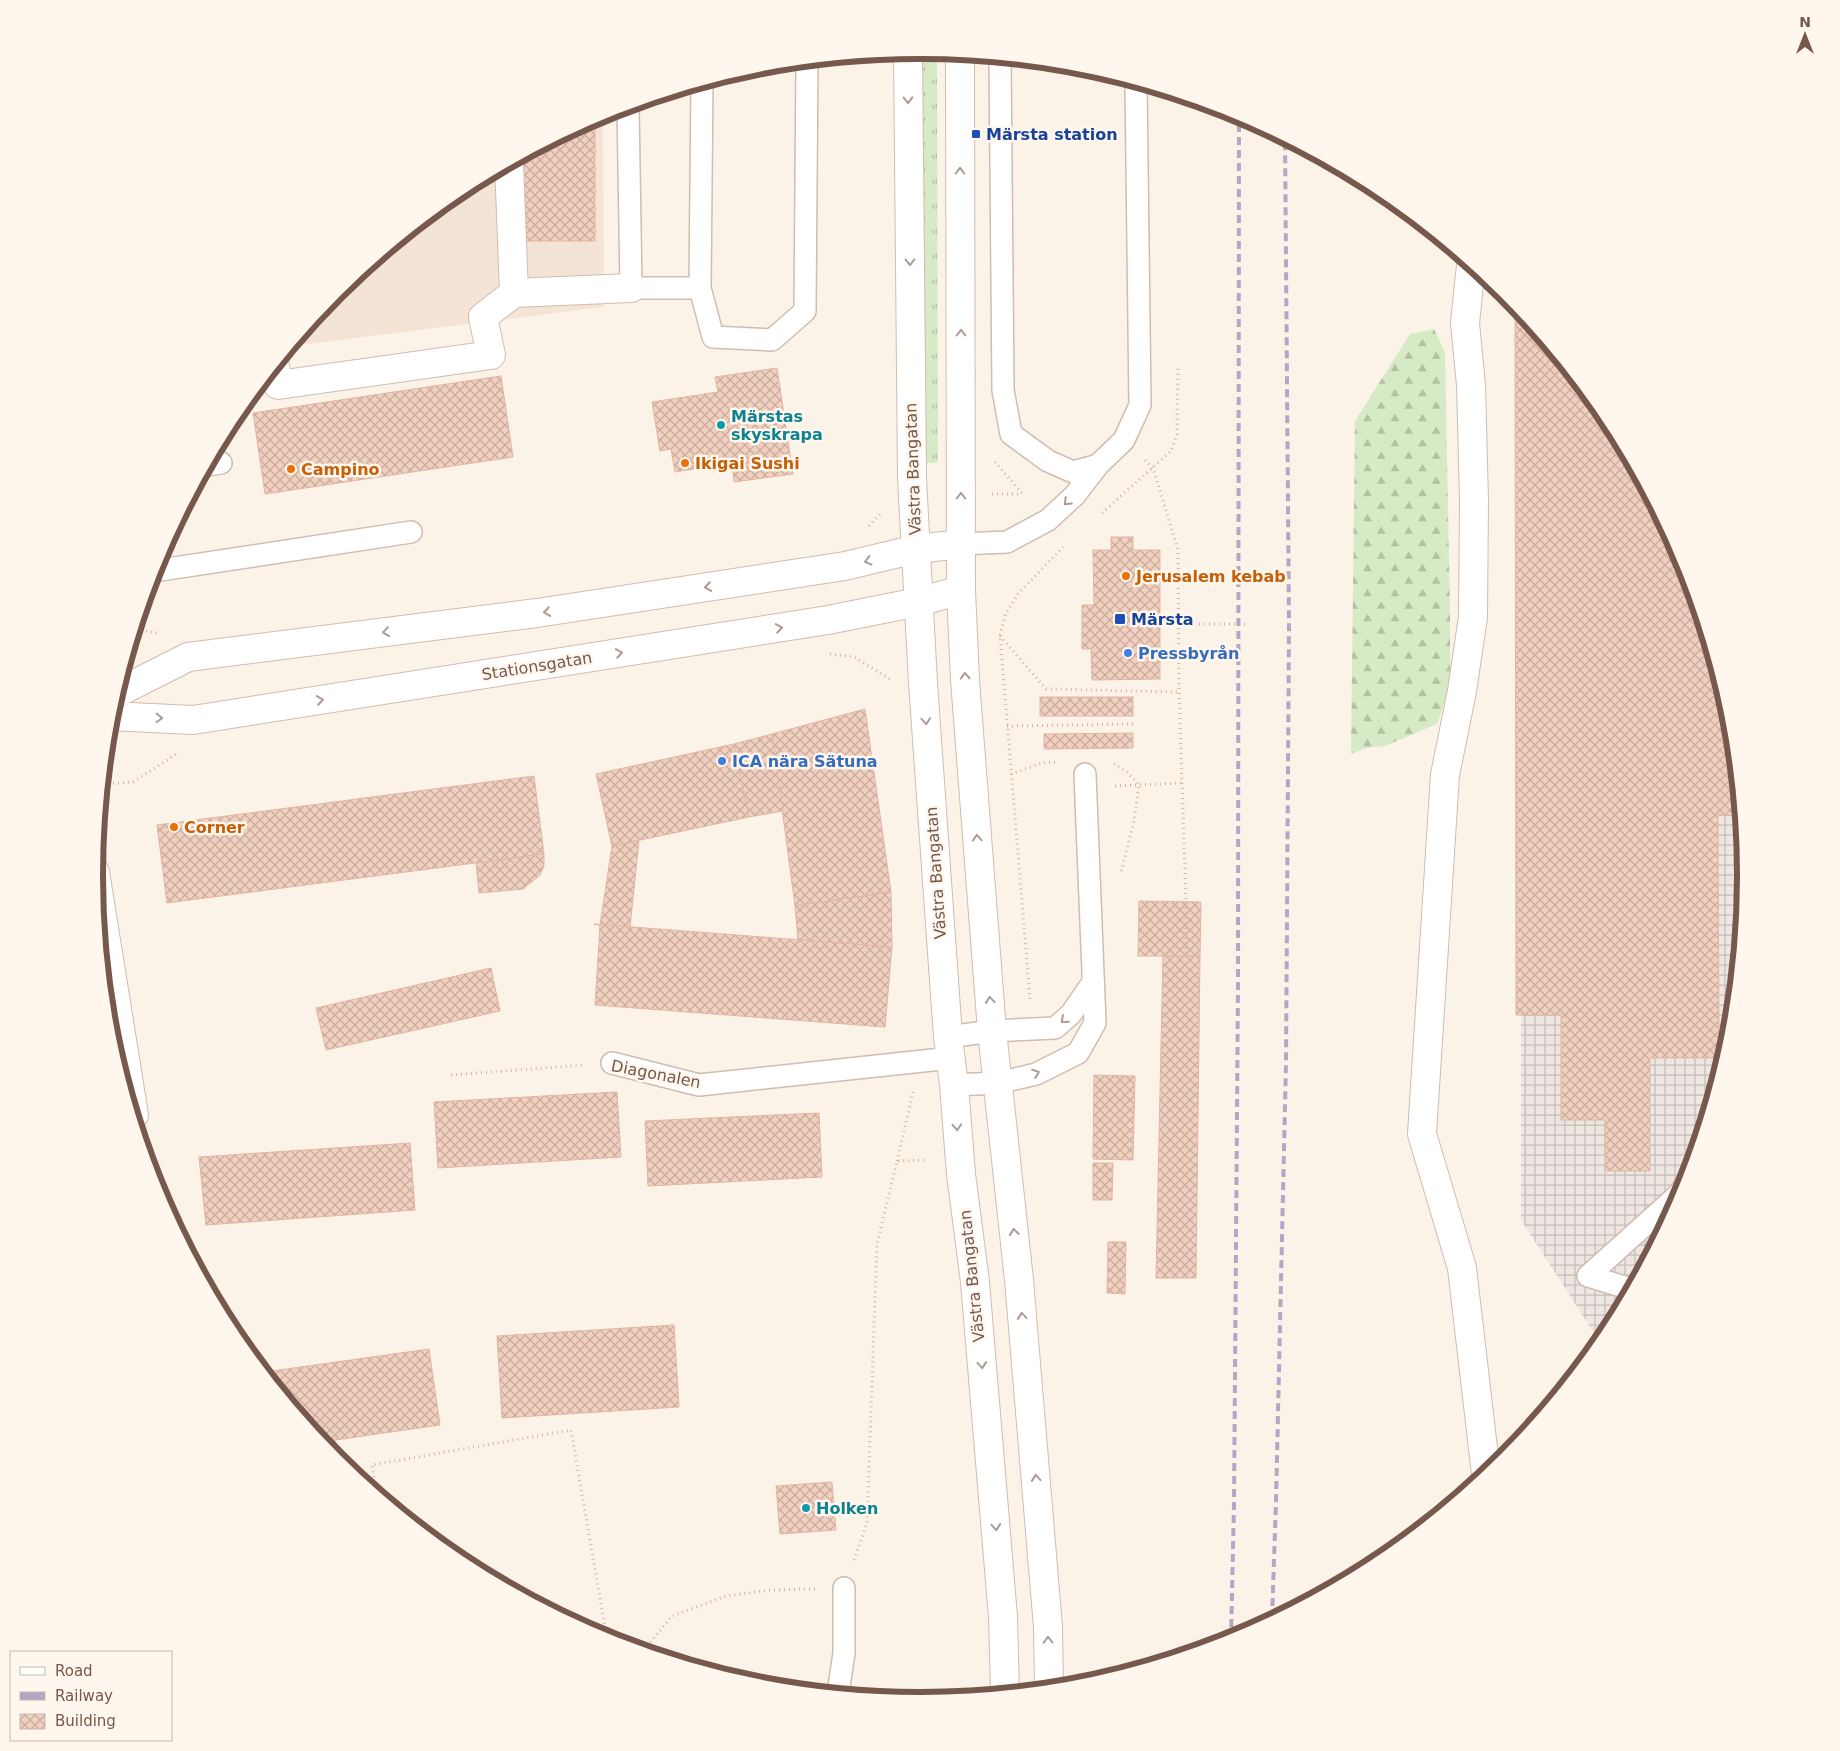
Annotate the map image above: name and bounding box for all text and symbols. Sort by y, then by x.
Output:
north arrow [1780,10,1830,60]
text: N [1799,14,1811,30]
one-way arrow [903,96,914,104]
place label: Märsta station [986,125,1118,144]
marker: Märsta station [970,128,982,140]
one-way arrow [955,166,965,174]
one-way arrow [905,259,915,267]
one-way arrow [956,329,966,336]
street label: Västra Bangatan [901,402,925,536]
place label: Märstas skyskrapa [731,407,823,444]
marker: Märstas skyskrapa [715,419,727,431]
place label: Ikigai Sushi [695,454,800,473]
marker: Ikigai Sushi [679,457,691,469]
place label: Campino [301,460,380,479]
marker: Campino [285,463,297,475]
one-way arrow [956,491,966,499]
one-way arrow [1064,496,1073,505]
one-way arrow [864,555,873,566]
place label: Jerusalem kebab [1135,567,1286,586]
marker: Jerusalem kebab [1120,570,1132,582]
one-way arrow [704,581,712,592]
one-way arrow [543,606,552,616]
place label: Märsta [1131,610,1194,629]
marker: Märsta [1113,612,1127,626]
one-way arrow [775,623,784,633]
one-way arrow [382,626,390,637]
place label: Pressbyrån [1138,644,1239,663]
marker: Pressbyrån [1122,647,1134,659]
street label: Stationsgatan [480,648,594,684]
one-way arrow [615,648,623,659]
one-way arrow [960,672,971,680]
one-way arrow [316,695,324,706]
one-way arrow [155,713,163,724]
one-way arrow [920,717,931,725]
place label: ICA nära Sätuna [732,752,878,771]
marker: ICA nära Sätuna [716,755,728,767]
street label: Västra Bangatan [922,806,950,940]
place label: Corner [184,818,245,837]
marker: Corner [168,821,180,833]
one-way arrow [972,834,983,842]
one-way arrow [985,996,996,1004]
one-way arrow [1060,1015,1069,1024]
street label: Diagonalen [610,1056,702,1092]
one-way arrow [1032,1069,1040,1079]
one-way arrow [952,1123,963,1131]
street label: Västra Bangatan [956,1209,988,1343]
one-way arrow [1009,1227,1020,1235]
one-way arrow [1017,1311,1028,1319]
one-way arrow [976,1362,987,1370]
one-way arrow [1030,1473,1041,1481]
place label: Holken [816,1499,878,1518]
marker: Holken [800,1502,812,1514]
one-way arrow [990,1523,1001,1531]
one-way arrow [1043,1635,1053,1643]
legend [10,1651,172,1741]
text: Road [55,1662,93,1680]
text: Railway [55,1687,113,1705]
text: Building [55,1712,116,1730]

